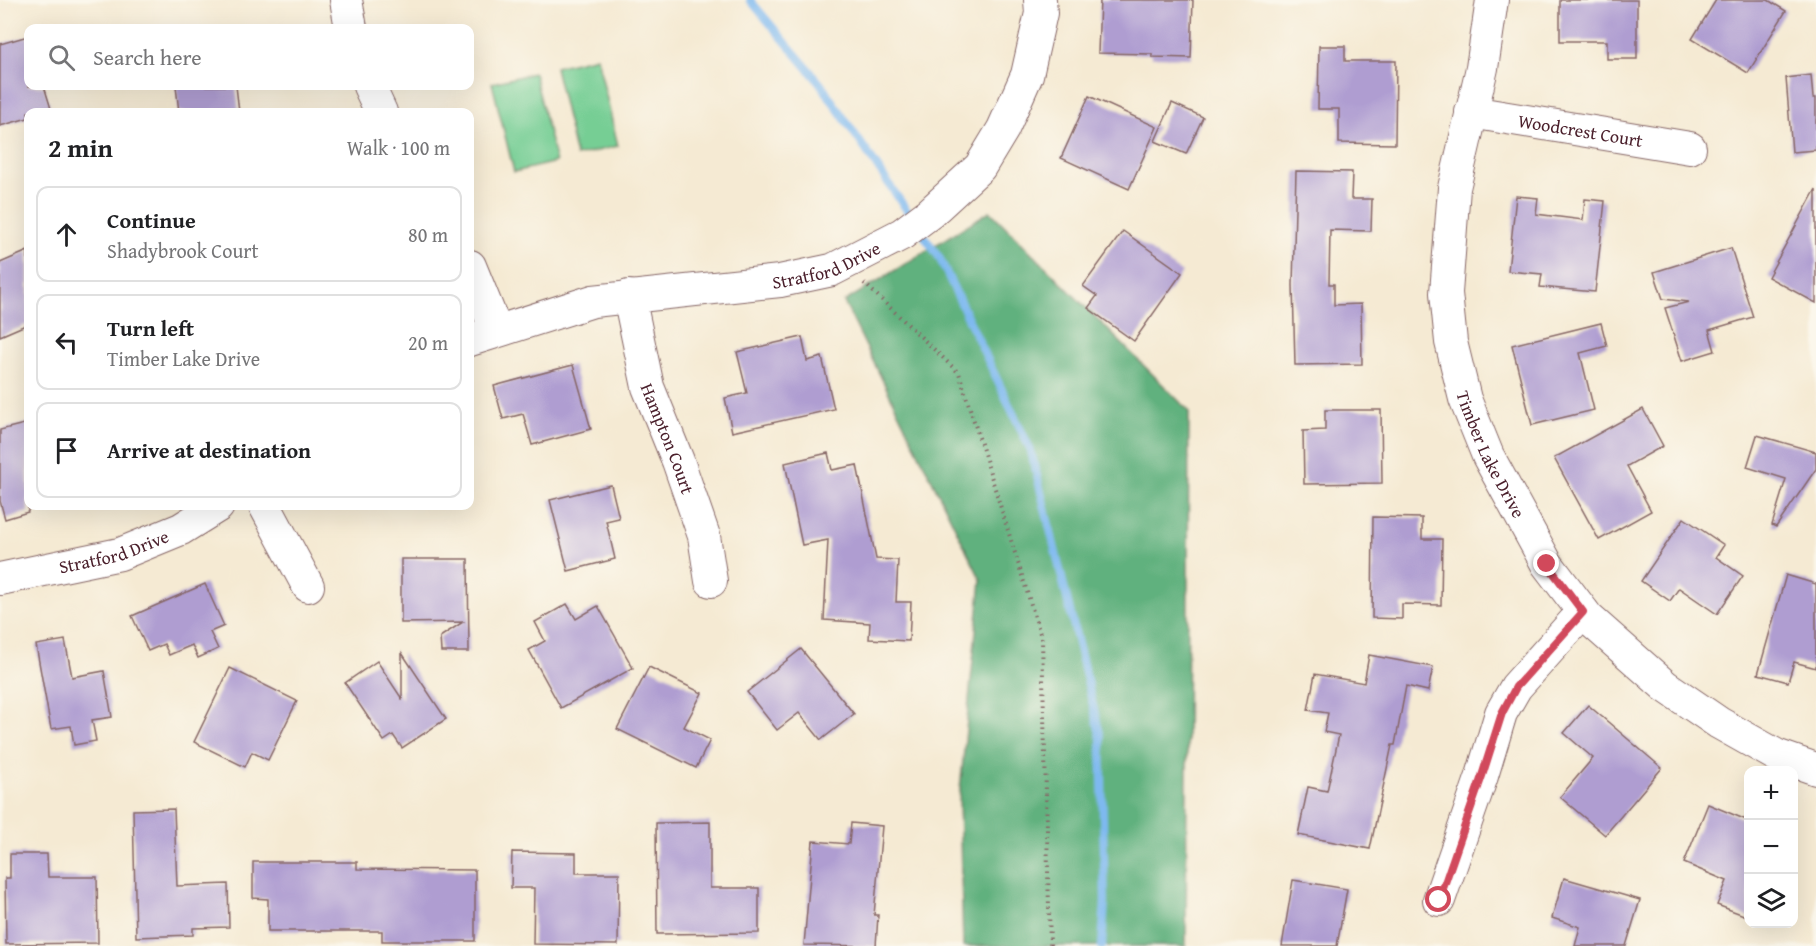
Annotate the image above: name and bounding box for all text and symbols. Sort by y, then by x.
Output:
search box [24,24,474,90]
icon: search [45,41,78,74]
text: Search here [93,41,202,73]
street label: Woodcrest Court [1516,106,1646,154]
text: 2 min [48,128,113,167]
text: Walk · 100 m [347,133,450,162]
text: Continue [107,204,196,236]
icon: ahead [50,218,83,251]
text: 80 m [408,220,448,249]
street label: Stratford Drive [771,234,885,295]
text: Shadybrook Court [107,236,259,265]
text: Turn left [107,312,194,344]
icon: left [50,326,83,359]
text: 20 m [408,328,448,357]
text: Timber Lake Drive [107,344,260,373]
street label: Hampton Court [634,379,702,498]
street label: Timber Lake Drive [1450,388,1533,522]
icon: arrive [50,434,83,467]
text: Arrive at destination [107,434,311,466]
street label: Stratford Drive [56,522,172,580]
route end [1533,550,1559,576]
map controls [1744,766,1798,928]
button: + [1744,766,1798,820]
button: − [1744,820,1798,874]
button: layers [1744,874,1798,928]
route start [1425,886,1451,912]

